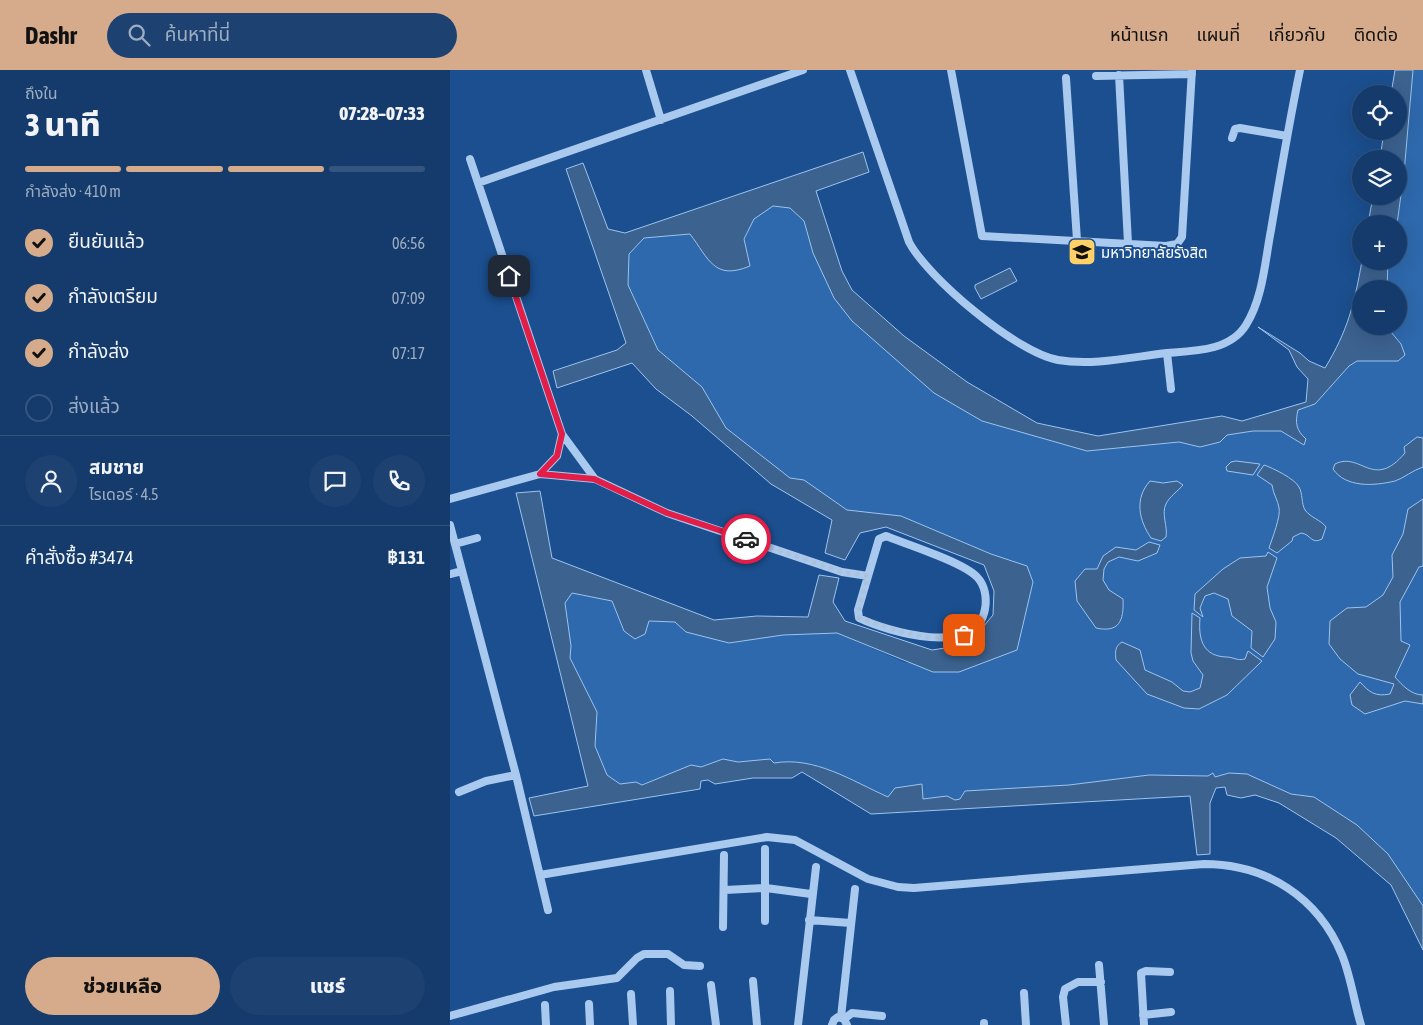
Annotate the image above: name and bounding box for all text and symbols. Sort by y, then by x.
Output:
search box [107,13,457,58]
icon: search [125,21,153,49]
text: Dashr [25,22,77,49]
text: ค้นหาที่นี่ [165,23,230,45]
text: หน้าแรก [1110,24,1168,45]
text: แผนที่ [1196,24,1240,45]
text: เกี่ยวกับ [1268,24,1326,45]
text: ติดต่อ [1354,24,1398,45]
text: ถึงใน [25,84,58,102]
map controls [1352,85,1407,335]
button: locate [1352,85,1407,140]
text: 07:28–07:33 [339,102,425,124]
text: 3 นาที [25,106,101,143]
button: layers [1352,150,1407,205]
text: กำลังส่ง · 410 m [25,182,121,200]
button: + [1352,215,1407,270]
icon: check [25,229,53,257]
text: ยืนยันแล้ว [68,230,145,252]
text: 06:56 [392,234,425,252]
school or university icon: มหาวิทยาลัยรังสิต [1067,237,1097,267]
place label: มหาวิทยาลัยรังสิต [1101,244,1208,261]
pin [488,255,530,297]
icon: home [495,262,523,290]
button: − [1352,280,1407,335]
icon: check [25,284,53,312]
text: กำลังเตรียม [68,285,158,307]
text: 07:09 [392,289,425,307]
icon: check [25,339,53,367]
text: กำลังส่ง [68,340,129,362]
text: 07:17 [392,344,425,362]
text: ส่งแล้ว [68,395,120,417]
button: person [25,455,77,507]
button: chat [309,455,361,507]
button: phone [373,455,425,507]
text: สมชาย [89,456,144,478]
text: ไรเดอร์ · 4.5 [89,485,159,503]
courier [721,514,771,564]
icon: car [732,525,760,553]
text: คำสั่งซื้อ #3474 [25,546,134,568]
text: ฿131 [387,546,425,568]
pin [943,614,985,656]
icon: bag [950,621,978,649]
button: ช่วยเหลือ [25,957,220,1015]
button: แชร์ [230,957,425,1015]

